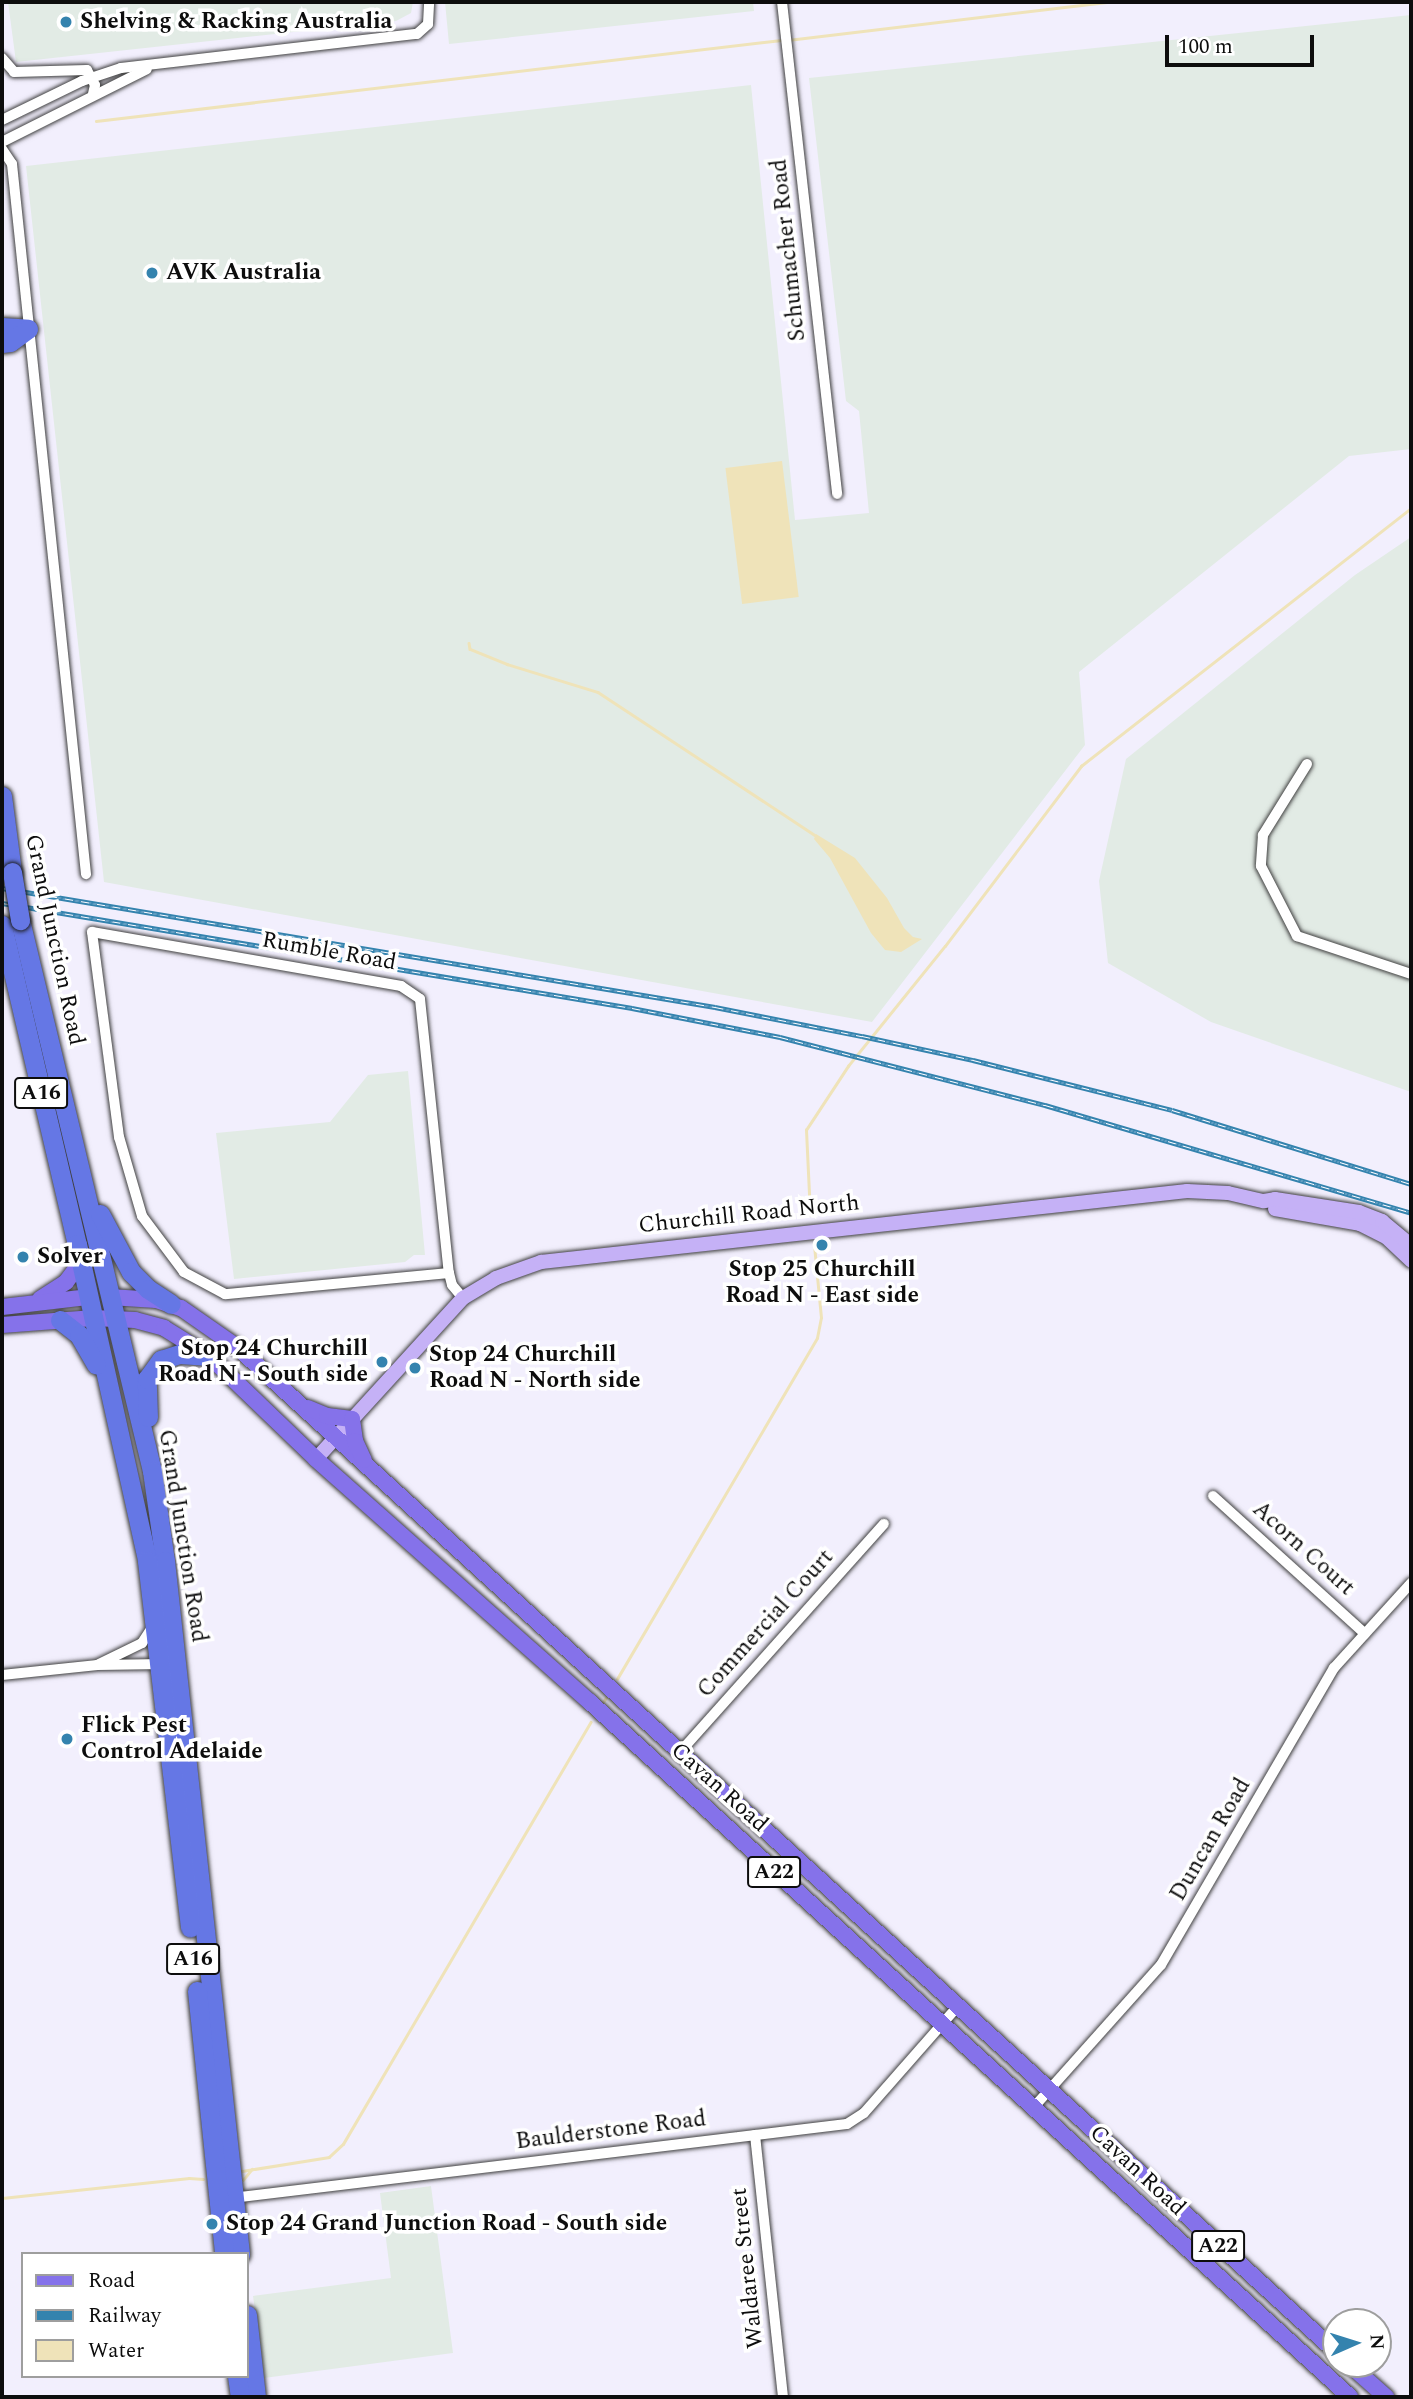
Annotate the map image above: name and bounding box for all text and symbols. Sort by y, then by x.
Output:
place label: Shelving & Racking Australia [80,8,392,36]
marker: Shelving & Racking Australia [58,14,74,30]
scale bar [1168,21,1317,65]
text: 100 m [1178,31,1233,63]
street label: Schumacher Road [766,157,812,343]
place label: AVK Australia [166,259,321,287]
marker: AVK Australia [144,265,160,281]
street label: Grand Junction Road [18,832,90,1048]
street label: Rumble Road [260,927,398,977]
road number: A16 [13,1076,69,1110]
street label: Churchill Road North [637,1190,861,1240]
marker: Stop 25 Churchill Road N - East side [814,1237,830,1253]
place label: Solver [37,1243,103,1271]
marker: Solver [15,1249,31,1265]
place label: Stop 25 Churchill Road N - East side [725,1256,919,1310]
place label: Stop 24 Churchill Road N - South side [158,1335,368,1389]
place label: Stop 24 Churchill Road N - North side [429,1341,640,1395]
marker: Stop 24 Churchill Road N - South side [374,1354,390,1370]
marker: Stop 24 Churchill Road N - North side [407,1360,423,1376]
street label: Grand Junction Road [152,1428,212,1644]
street label: Acorn Court [1246,1496,1360,1602]
street label: Commercial Court [692,1544,840,1704]
place label: Flick Pest Control Adelaide [81,1712,263,1766]
marker: Flick Pest Control Adelaide [59,1731,75,1747]
street label: Cavan Road [665,1737,773,1839]
street label: Duncan Road [1165,1774,1257,1906]
road number: A22 [746,1854,802,1890]
road number: A16 [165,1941,221,1976]
street label: Baulderstone Road [514,2106,708,2156]
street label: Cavan Road [1083,2120,1191,2222]
street label: Waldaree Street [726,2186,770,2350]
place label: Stop 24 Grand Junction Road - South side [226,2210,667,2238]
marker: Stop 24 Grand Junction Road - South side [204,2216,220,2232]
road number: A22 [1190,2228,1246,2264]
legend [21,2252,248,2378]
text: Road [88,2265,135,2297]
text: Railway [88,2300,161,2332]
north arrow [1322,2308,1392,2378]
text: N [1362,2333,1391,2350]
text: Water [88,2335,144,2367]

